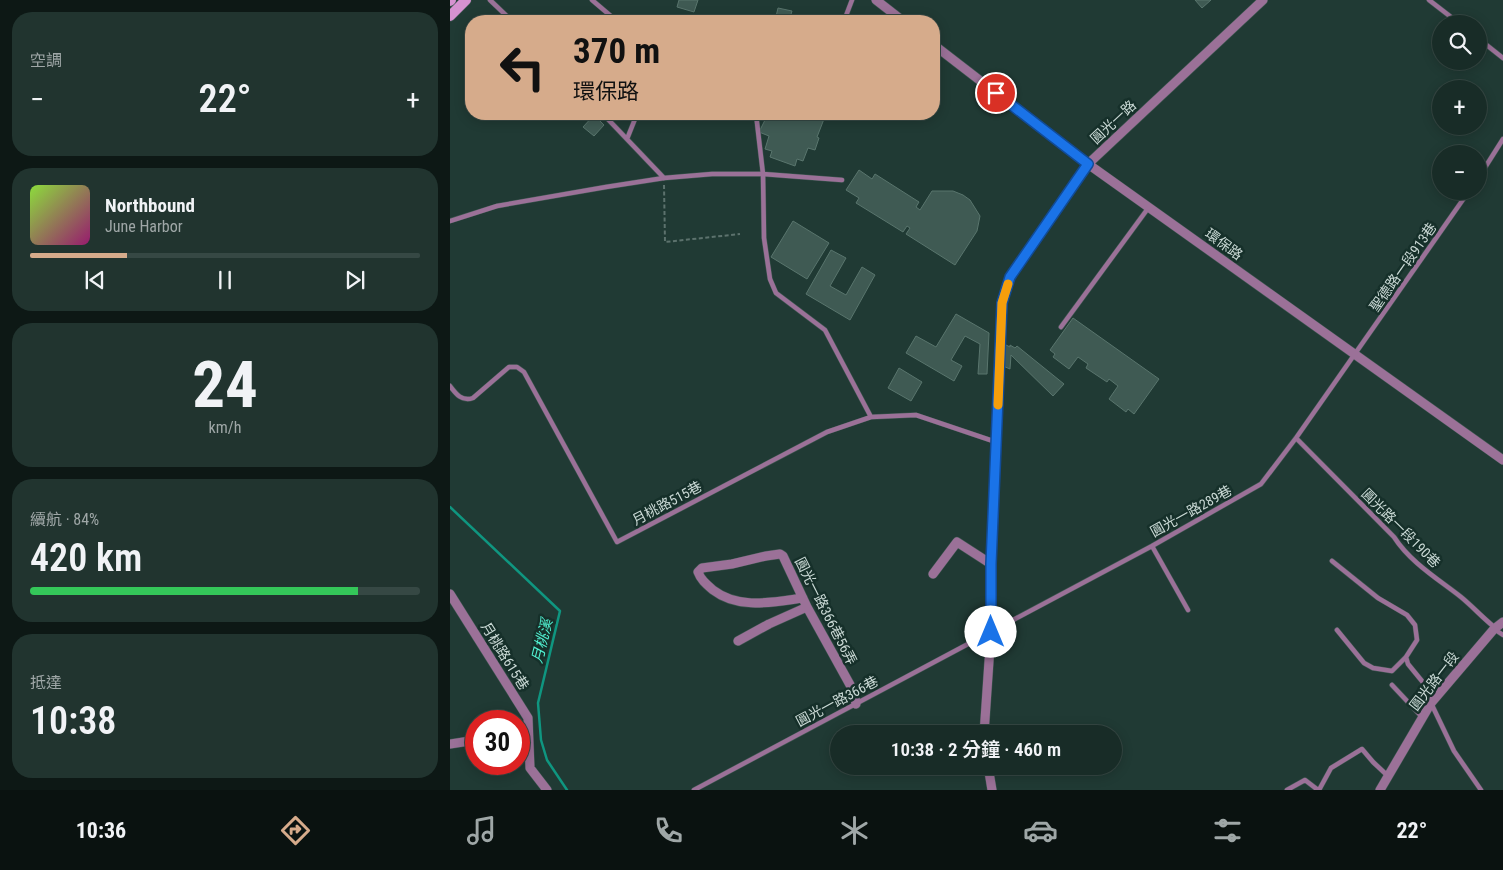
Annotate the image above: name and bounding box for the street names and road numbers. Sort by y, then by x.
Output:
street label: 圓光一路 [1087,97,1139,147]
street label: 聖德路一段913巷 [1366,220,1440,314]
street label: 環保路 [1202,225,1246,263]
street label: 月桃路515巷 [629,478,705,528]
street label: 圓光一路289巷 [1147,482,1235,540]
street label: 圓光路一段190巷 [1358,485,1444,571]
street label: 圓光一路366巷56弄 [792,555,860,667]
street label: 月桃路615巷 [478,619,532,693]
street label: 圓光路一段 [1406,648,1462,714]
street label: 圓光一路366巷 [793,673,881,729]

